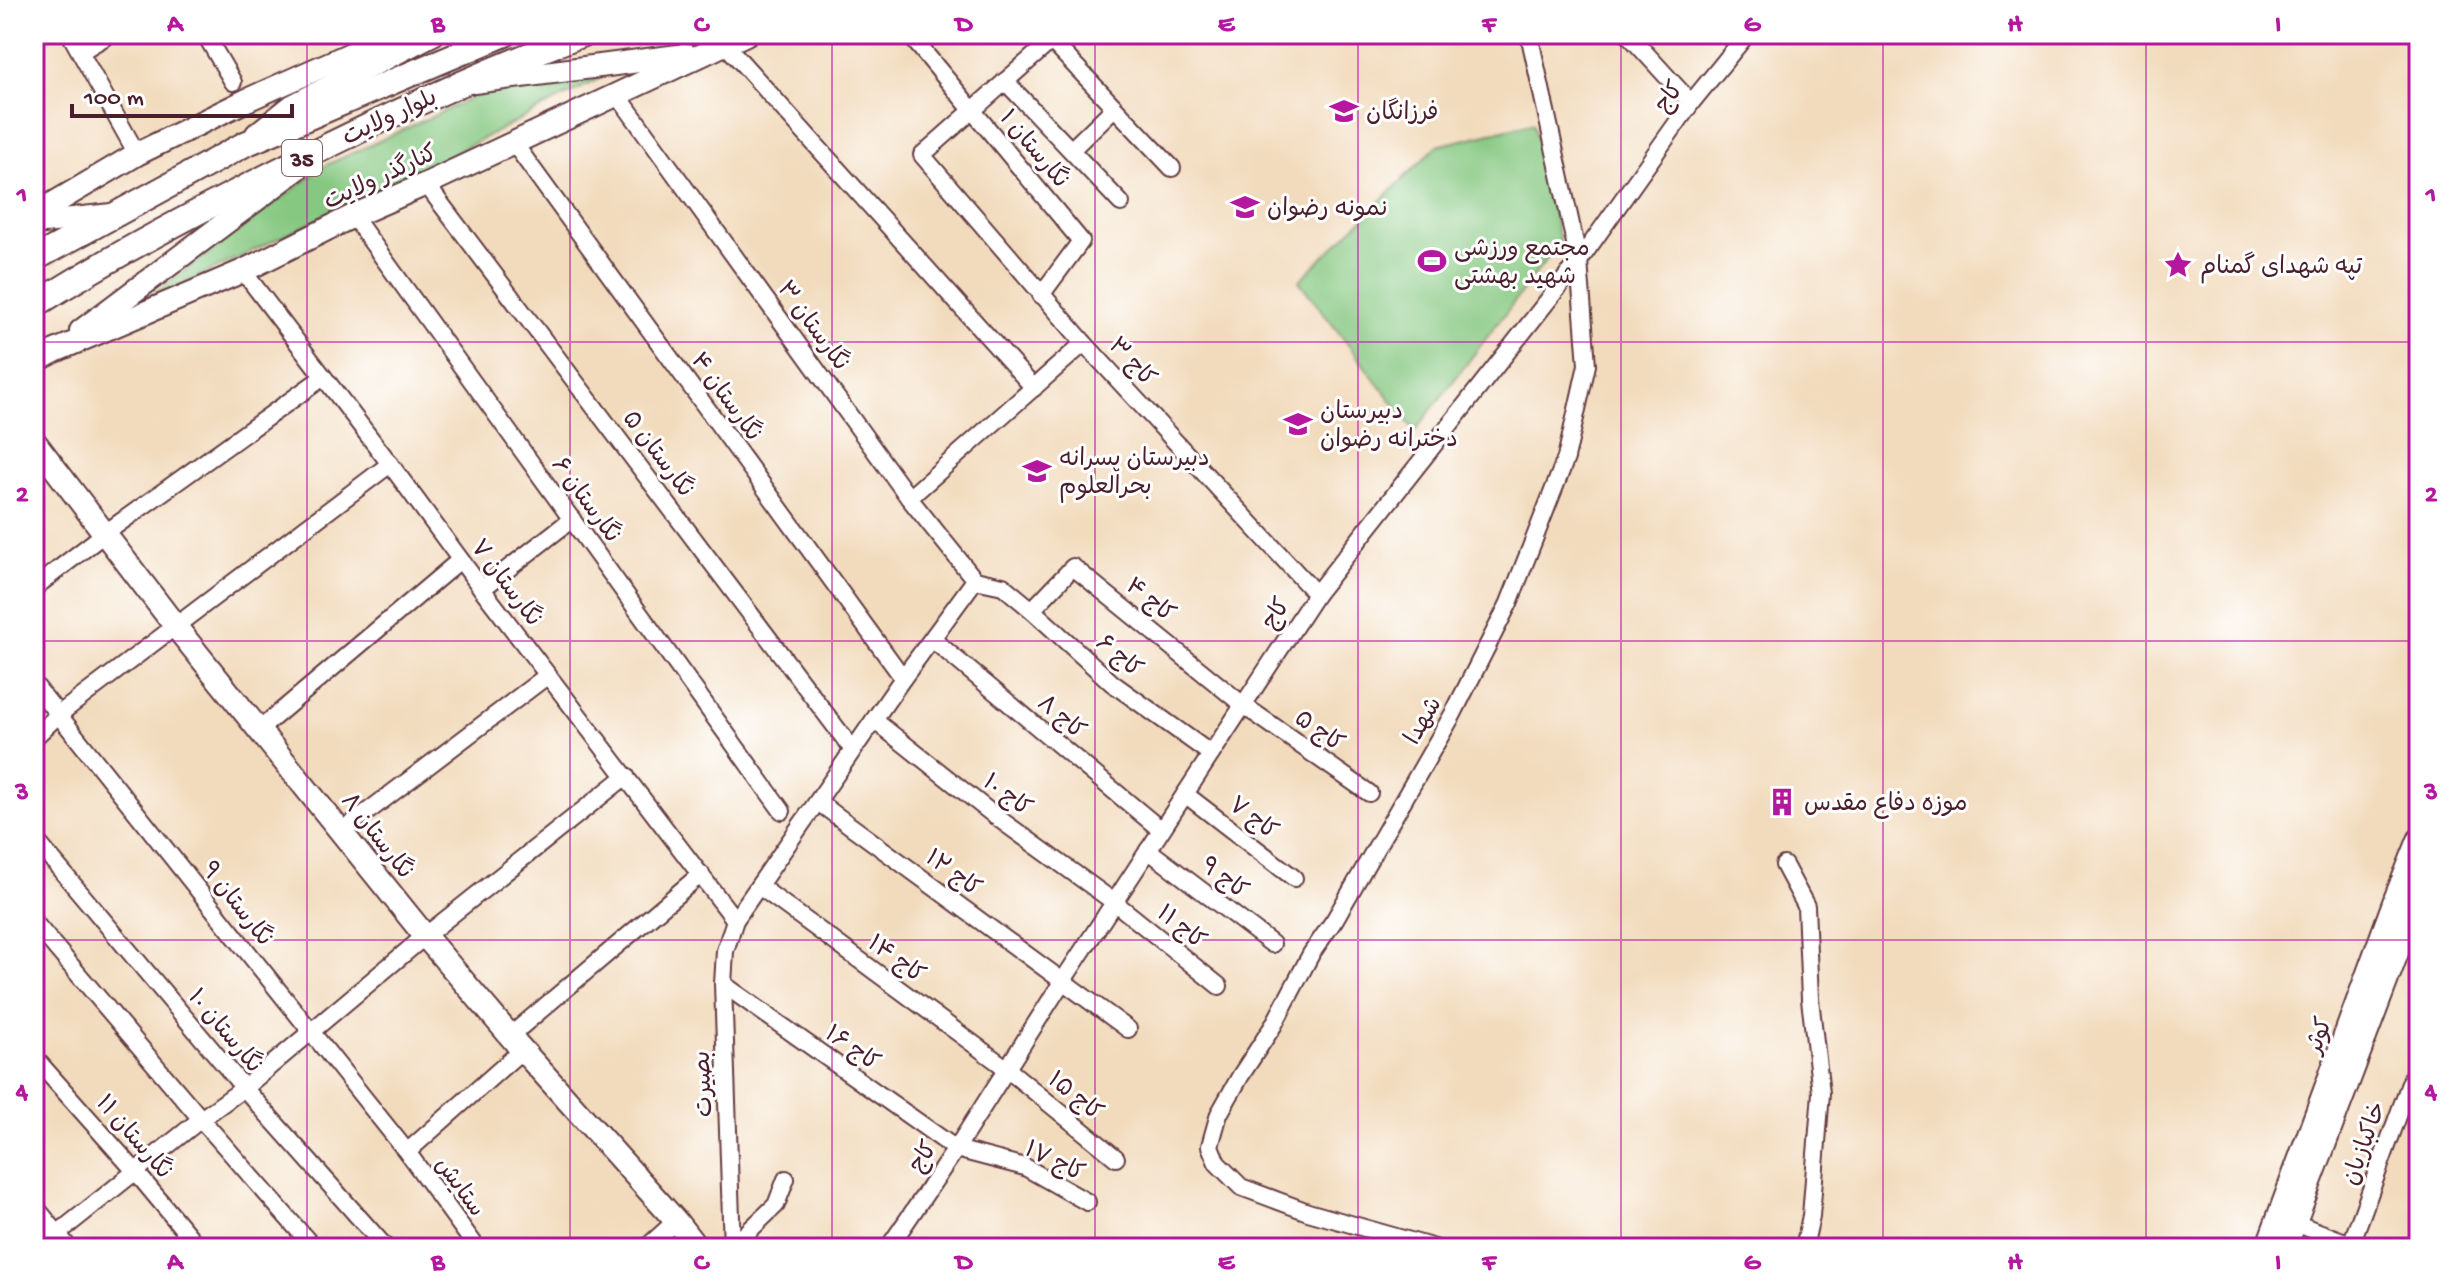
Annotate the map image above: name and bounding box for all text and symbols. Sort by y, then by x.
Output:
text: A [166,11,184,42]
text: B [430,11,446,42]
text: C [694,11,711,42]
text: D [954,11,974,42]
text: E [1218,11,1236,42]
text: F [1481,11,1497,42]
text: G [1744,11,1762,42]
text: H [2008,11,2024,42]
text: I [2275,11,2281,42]
scale bar [72,68,292,118]
street label: کاج [1650,77,1692,119]
text: 100 m [83,85,144,114]
street label: بلوار ولایت [338,85,443,154]
school or university icon: فرزانگان [1329,96,1359,126]
place label: فرزانگان [1366,97,1439,129]
street label: نگارستان ۱ [991,103,1076,195]
street label: کنارگذر ولایت [319,138,443,218]
road number: 35 [282,140,322,176]
text: 1 [16,182,27,213]
text: 1 [2425,182,2436,213]
school or university icon: نمونه رضوان [1230,192,1260,222]
place label: نمونه رضوان [1267,196,1389,225]
place label: مجتمع ورزشی شهید بهشتی [1454,236,1590,293]
sports icon: مجتمع ورزشی شهید بهشتی [1417,246,1447,276]
place icon: تپه شهدای گمنام [2163,250,2193,280]
place label: تپه شهدای گمنام [2200,251,2363,284]
street label: نگارستان ۳ [769,275,856,378]
street label: کاج ۳ [1100,333,1160,394]
street label: نگارستان ۴ [682,346,768,448]
place label: دبیرستان دخترانه رضوان [1320,399,1458,456]
street label: نگارستان ۵ [614,404,701,504]
school or university icon: دبیرستان دخترانه رضوان [1283,409,1313,439]
place label: دبیرستان پسرانه بحرالعلوم [1059,446,1210,503]
street label: نگارستان ۶ [543,451,627,550]
school or university icon: دبیرستان پسرانه بحرالعلوم [1022,456,1052,486]
text: 2 [16,481,29,512]
text: 2 [2425,481,2438,512]
street label: نگارستان ۷ [462,533,549,633]
street label: کاج ۴ [1118,573,1179,630]
street label: کاج [1257,594,1299,636]
street label: کاج ۶ [1089,630,1147,685]
street label: کاج ۸ [1030,690,1090,747]
street label: شهدا [1400,693,1450,751]
street label: کاج ۵ [1288,706,1348,760]
street label: کاج ۱۰ [976,769,1036,825]
text: 3 [14,779,29,810]
text: 3 [2423,779,2438,810]
street label: نگارستان ۸ [333,787,420,886]
building icon: موزه دفاع مقدس [1767,787,1797,817]
place label: موزه دفاع مقدس [1804,791,1968,820]
street label: کاج ۷ [1222,792,1282,848]
street label: کاج ۱۲ [918,845,986,905]
street label: کاج ۹ [1193,852,1253,907]
street label: نگارستان ۹ [193,855,280,953]
street label: کاج ۱۱ [1149,900,1210,957]
street label: کاج ۱۴ [861,930,929,991]
street label: نگارستان ۱۰ [180,982,269,1080]
street label: کوثر [2301,1014,2341,1060]
street label: کاج ۱۶ [818,1021,884,1079]
street label: بصیرت [690,1050,721,1118]
street label: کاج ۱۵ [1040,1067,1107,1129]
text: 4 [15,1078,29,1109]
text: 4 [2424,1078,2438,1109]
street label: نگارستان ۱۱ [88,1088,179,1186]
street label: خاکبازیان [2338,1098,2395,1190]
street label: کاج ۱۷ [1019,1136,1088,1190]
street label: کاج [904,1137,946,1179]
street label: ستایش [427,1152,490,1224]
text: A [166,1249,184,1280]
text: B [430,1249,446,1280]
text: C [694,1249,711,1280]
text: D [954,1249,974,1280]
text: E [1218,1249,1236,1280]
text: F [1481,1249,1497,1280]
text: G [1744,1249,1762,1280]
text: H [2008,1249,2024,1280]
text: I [2275,1249,2281,1280]

